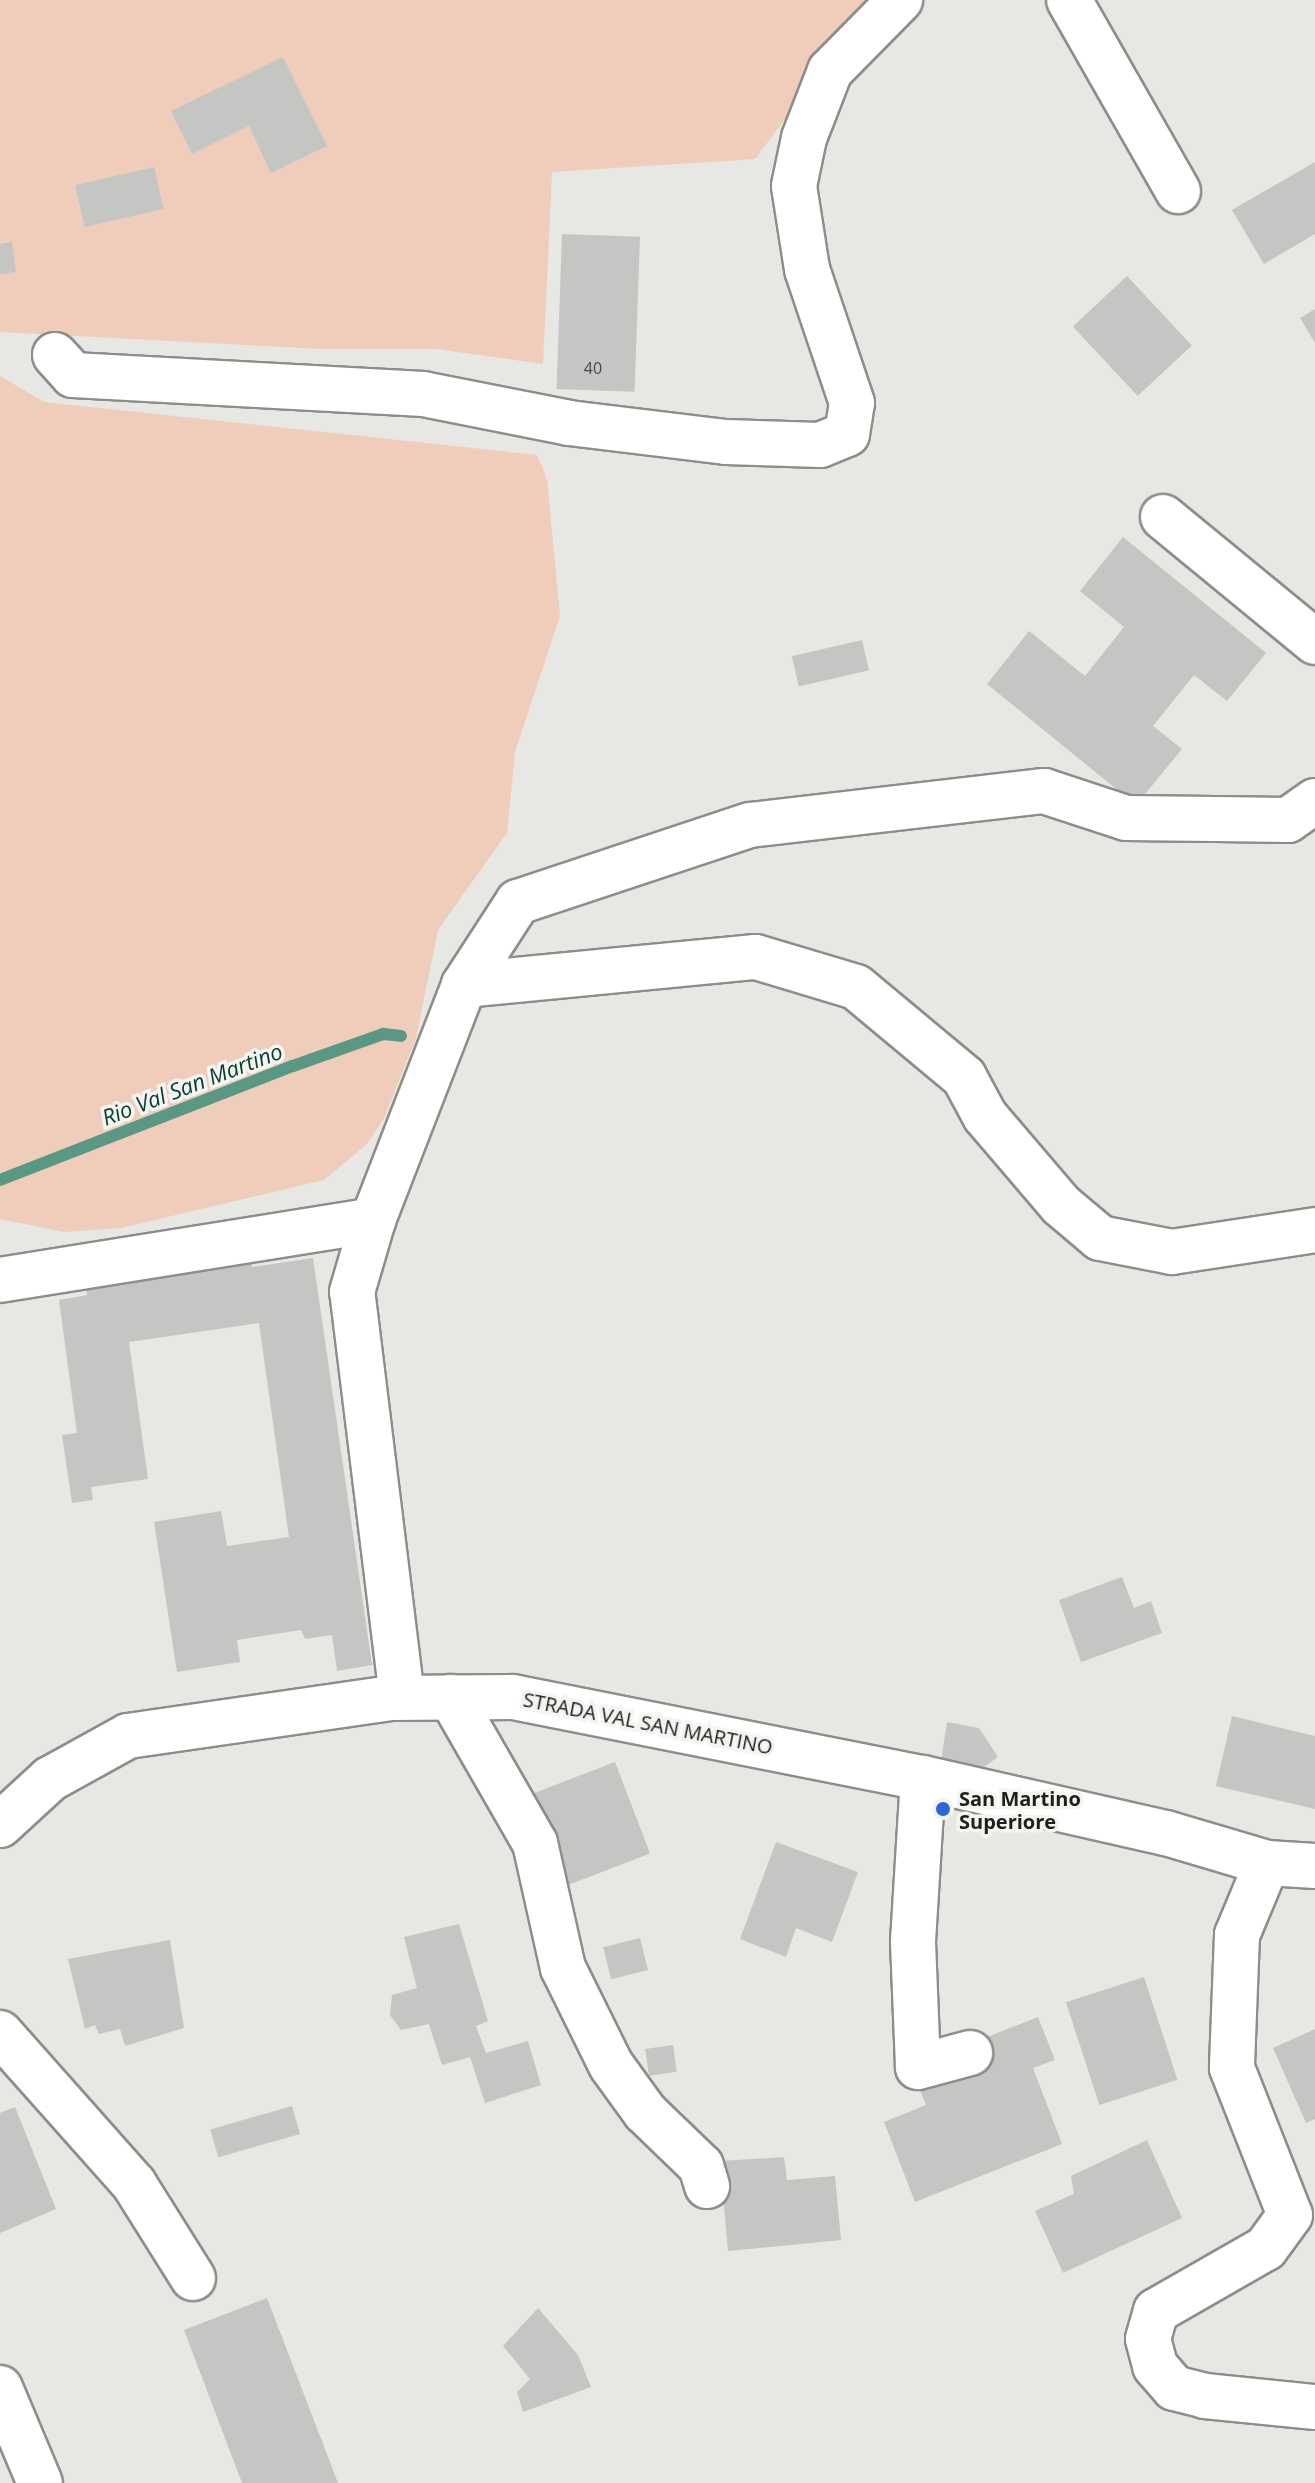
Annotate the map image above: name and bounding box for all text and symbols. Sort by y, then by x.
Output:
house number: 40 [584,358,602,378]
water label: Rio Val San Martino [98,1037,286,1131]
street label: STRADA VAL SAN MARTINO [521,1687,775,1759]
place label: San Martino Superiore [959,1786,1081,1833]
marker: San Martino Superiore [934,1800,952,1818]

